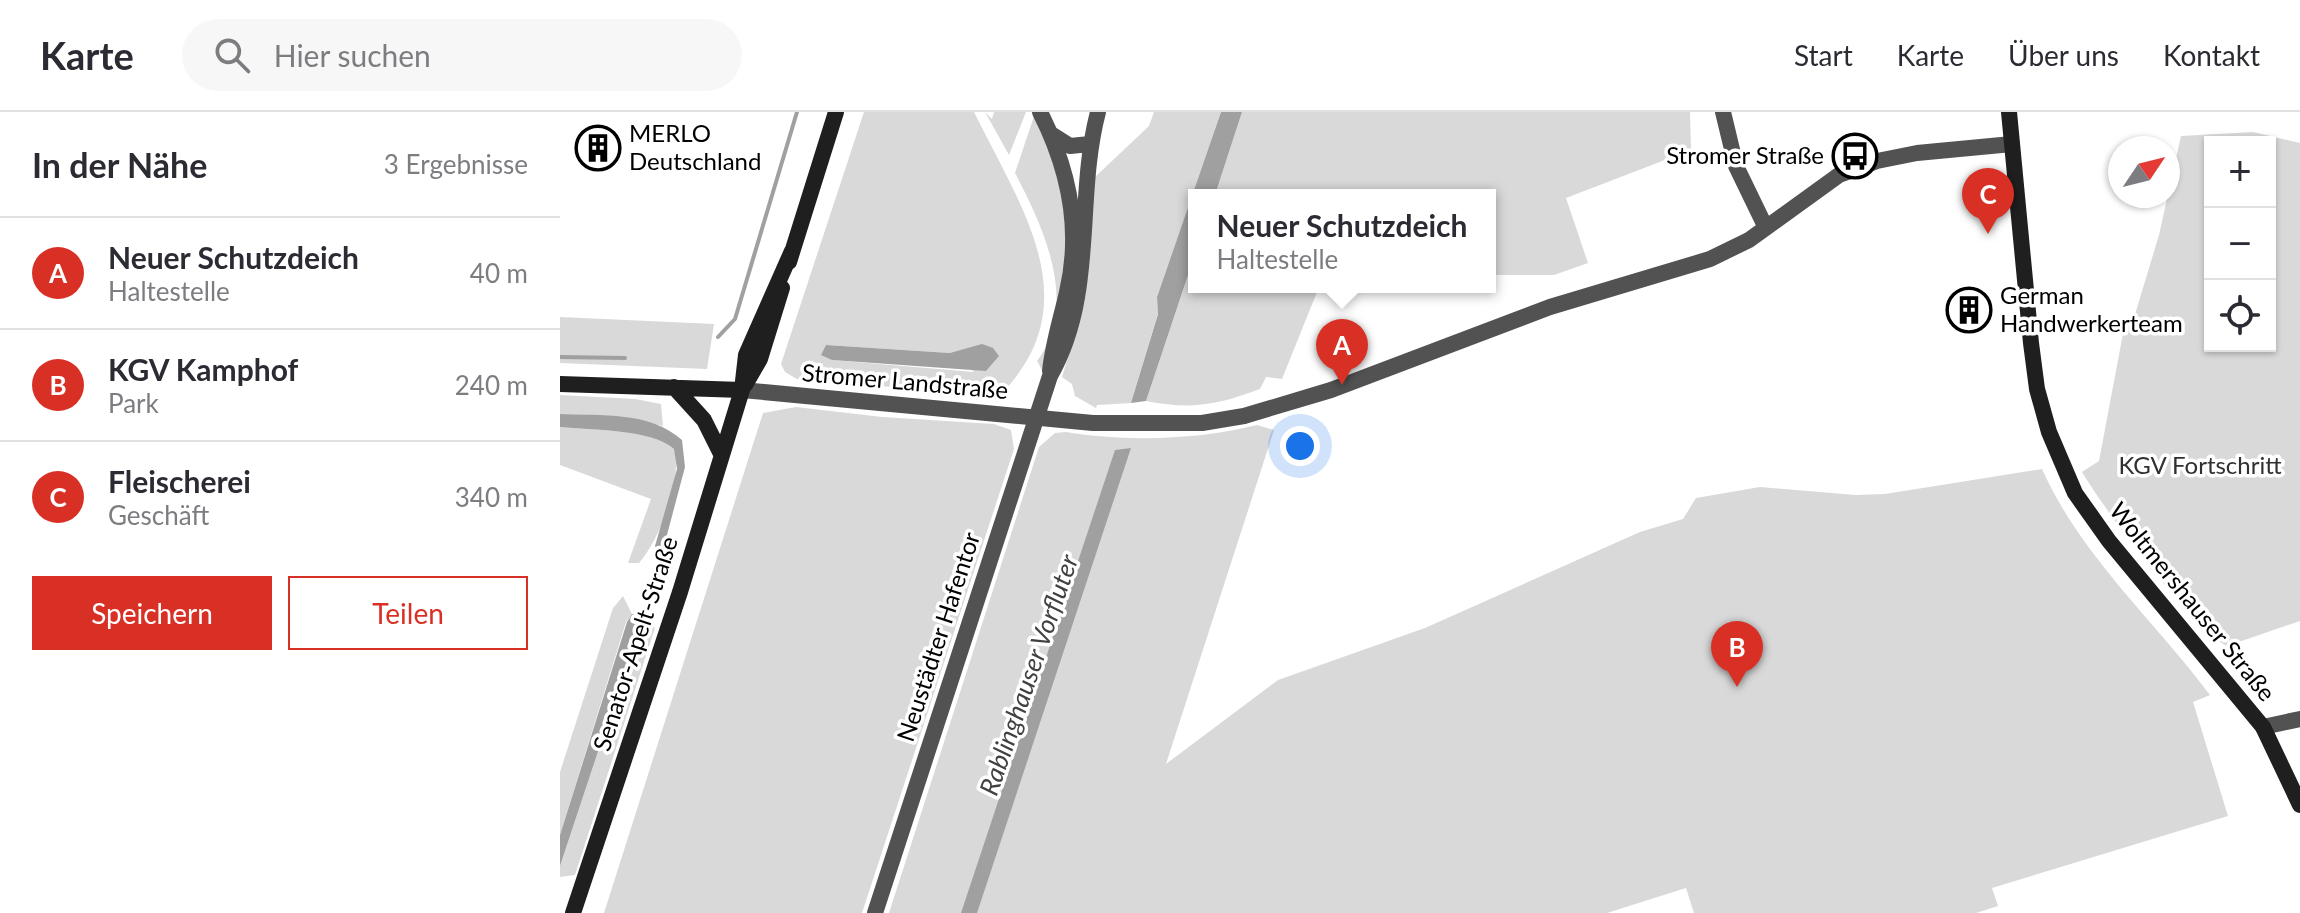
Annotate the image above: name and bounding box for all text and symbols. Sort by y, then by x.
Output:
search box [182,19,742,91]
text: Karte [40,32,134,78]
icon: search [210,33,254,77]
text: Hier suchen [274,37,431,73]
text: Start [1794,38,1853,72]
text: Karte [1897,38,1964,72]
text: Über uns [2008,38,2119,72]
text: Kontakt [2163,38,2260,72]
place label: MERLO Deutschland [629,118,761,175]
building icon: MERLO Deutschland [574,124,622,172]
bus stop icon: Stromer Straße [1831,132,1879,180]
north arrow [2108,136,2180,208]
map controls [2204,136,2276,352]
button: + [2204,136,2276,208]
place label: Stromer Straße [1666,140,1824,169]
text: In der Nähe [32,144,207,185]
text: 3 Ergebnisse [384,148,528,180]
pin: C [1962,168,2014,234]
popup [1188,189,1496,293]
text: Neuer Schutzdeich [1217,207,1467,243]
button: − [2204,208,2276,280]
text: Neuer Schutzdeich [108,239,359,275]
text: Haltestelle [1217,243,1338,275]
text: A [49,257,67,289]
text: 40 m [470,257,528,289]
text: Haltestelle [108,275,230,307]
place label: German Handwerkerteam [2000,280,2183,337]
button: locate [2204,280,2276,352]
building icon: German Handwerkerteam [1945,286,1993,334]
pin: A [1316,319,1368,385]
text: KGV Kamphof [108,351,298,387]
street label: Stromer Landstraße [801,357,1009,404]
text: B [49,369,67,401]
text: 240 m [455,369,528,401]
text: Park [108,387,159,419]
your location [1280,426,1320,466]
park label: KGV Fortschritt [2118,450,2282,479]
text: Fleischerei [108,463,251,499]
text: C [49,481,67,513]
text: 340 m [455,481,528,513]
street label: Woltmershauser Straße [2104,496,2282,706]
text: Geschäft [108,499,209,531]
street label: Neustädter Hafentor [890,528,985,745]
street label: Senator-Apelt-Straße [586,533,683,754]
water label: Rablinghauser Vorfluter [972,549,1085,799]
button: Speichern [32,576,272,650]
button: Teilen [288,576,528,650]
pin: B [1711,621,1763,687]

